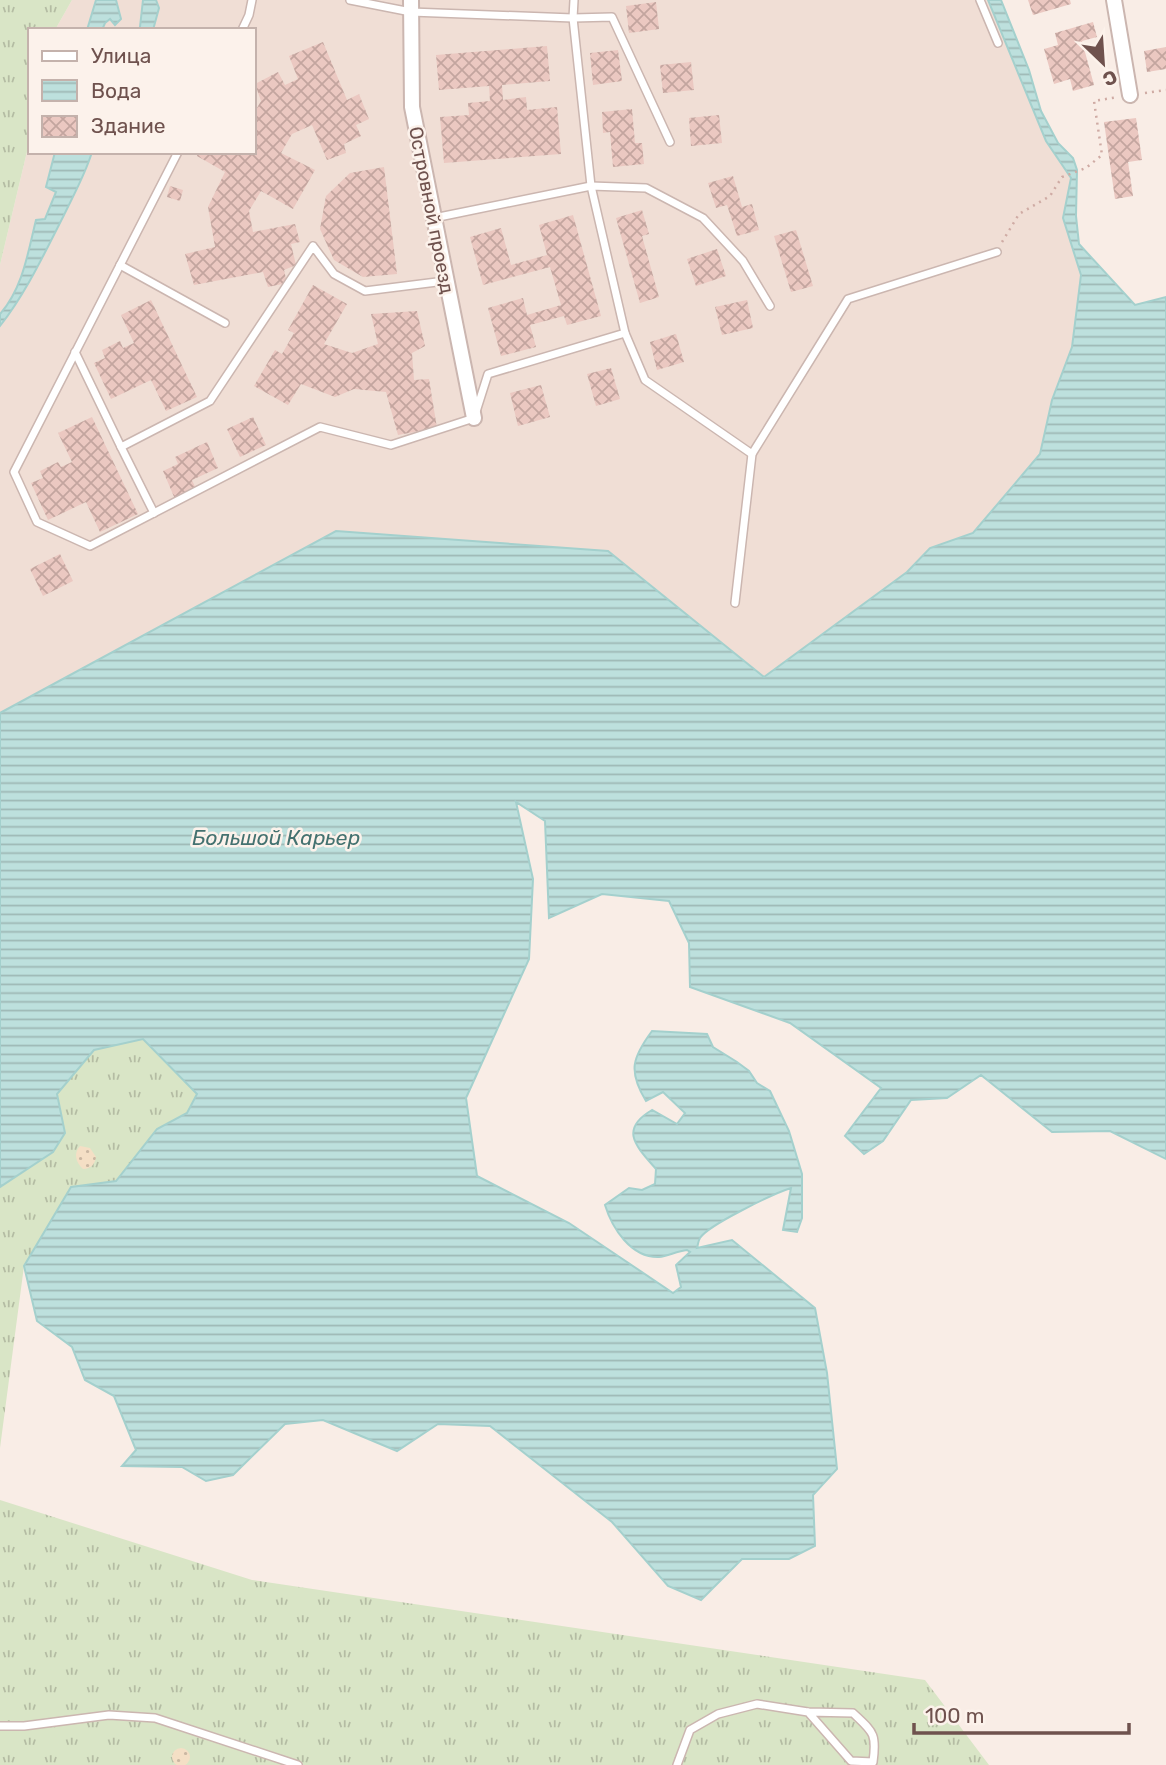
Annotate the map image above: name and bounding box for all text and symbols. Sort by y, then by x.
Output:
legend [28,28,256,154]
north arrow [1068,28,1138,98]
text: Улица [91,43,151,68]
text: С [1099,65,1121,91]
text: Вода [91,78,141,103]
text: Здание [91,113,166,138]
street label: Островной проезд [404,125,459,296]
water label: Большой Карьер [192,825,360,850]
scale bar [914,1692,1129,1736]
text: 100 m [925,1703,984,1728]

